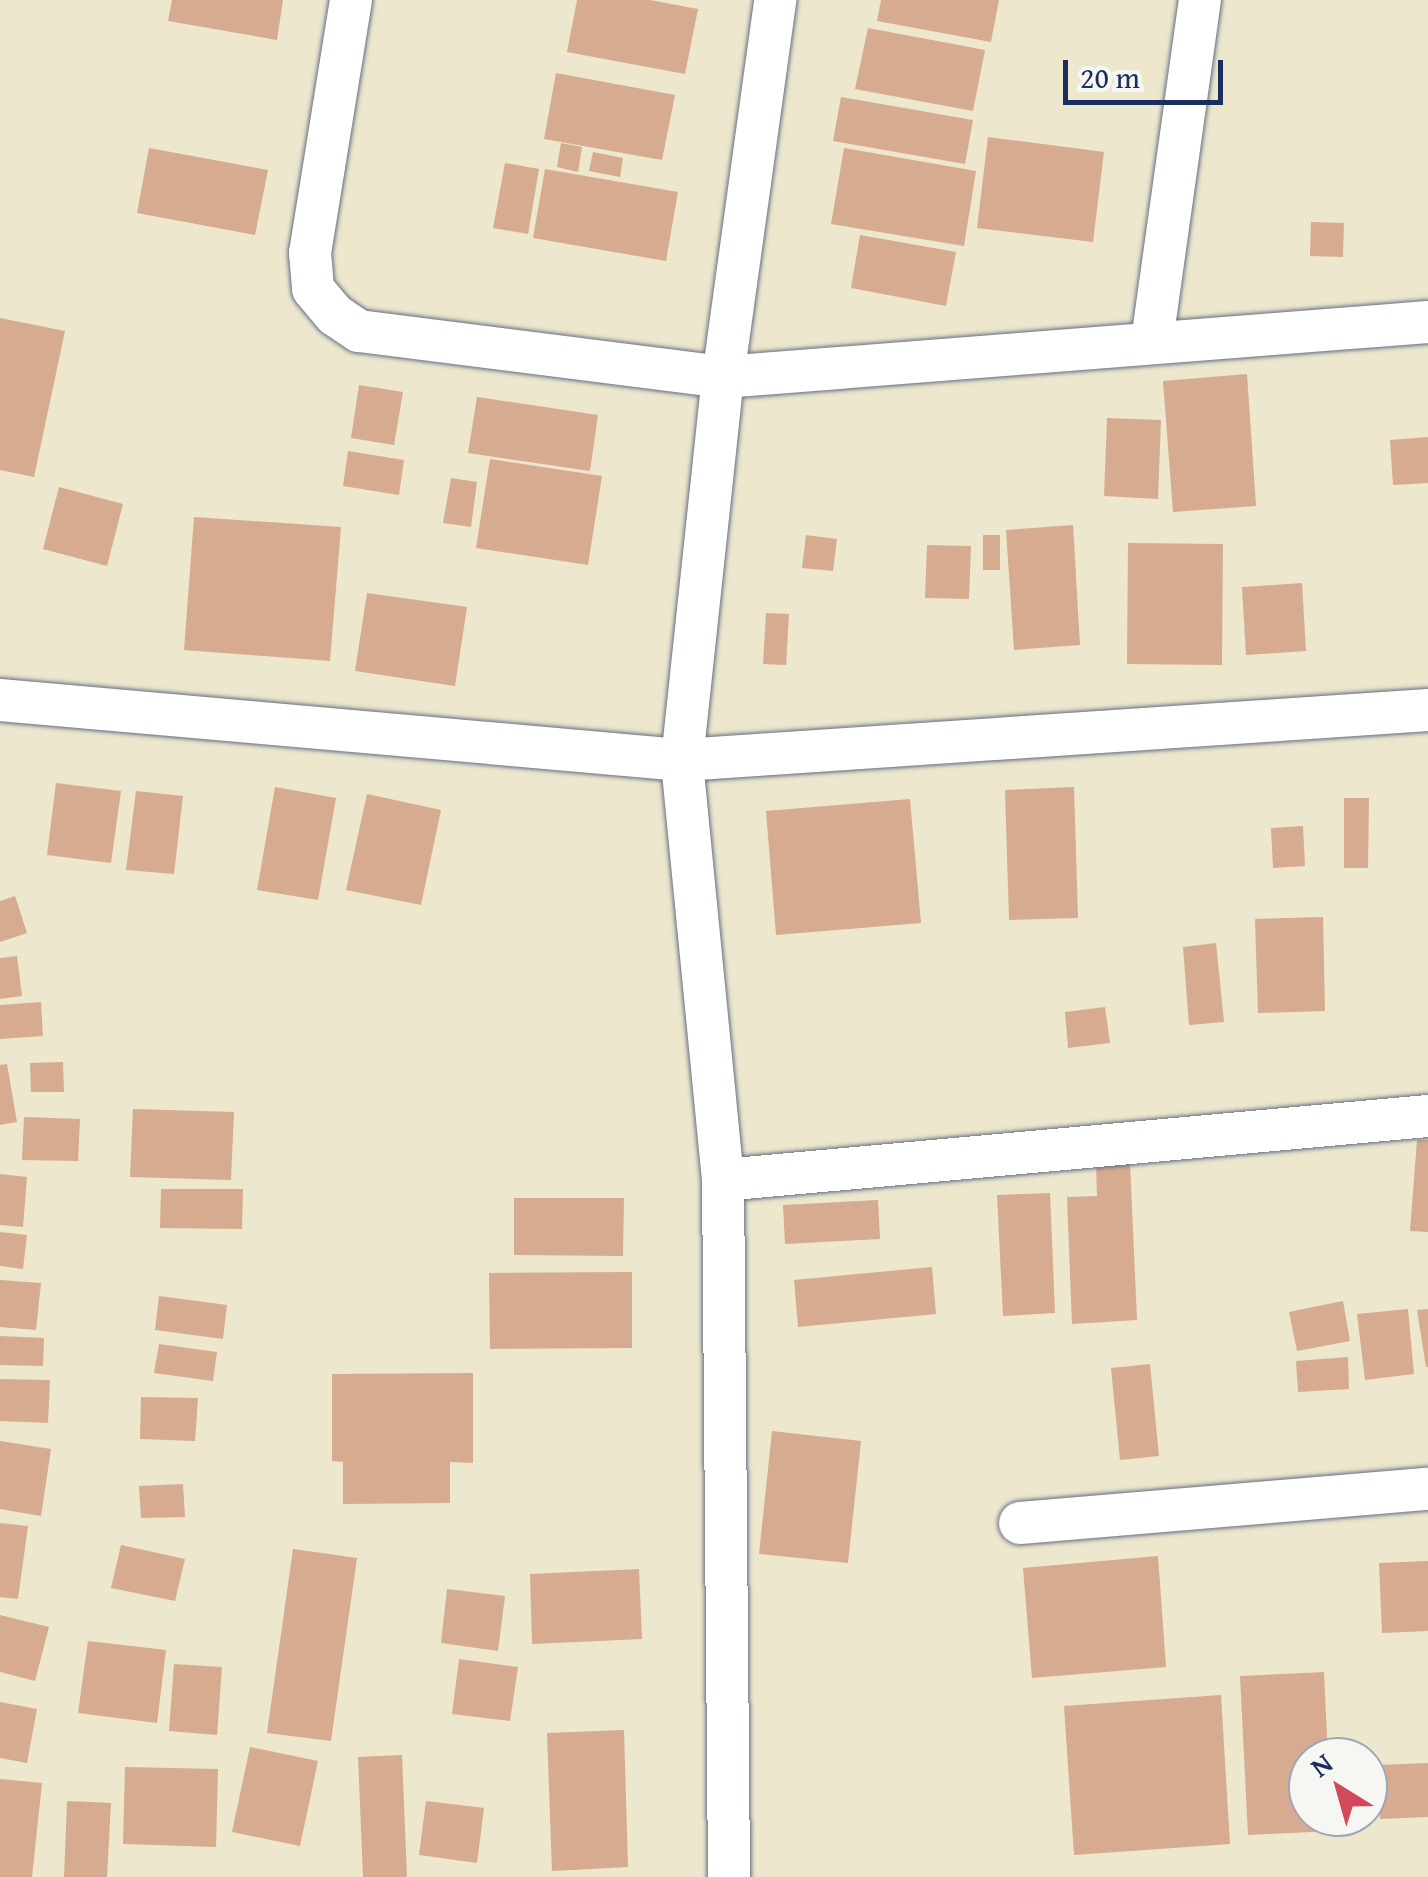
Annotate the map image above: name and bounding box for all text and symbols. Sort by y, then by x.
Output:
scale bar [1068,40,1228,102]
text: 20 m [1080,55,1140,99]
north arrow [1288,1737,1388,1837]
text: N [1301,1742,1341,1786]

